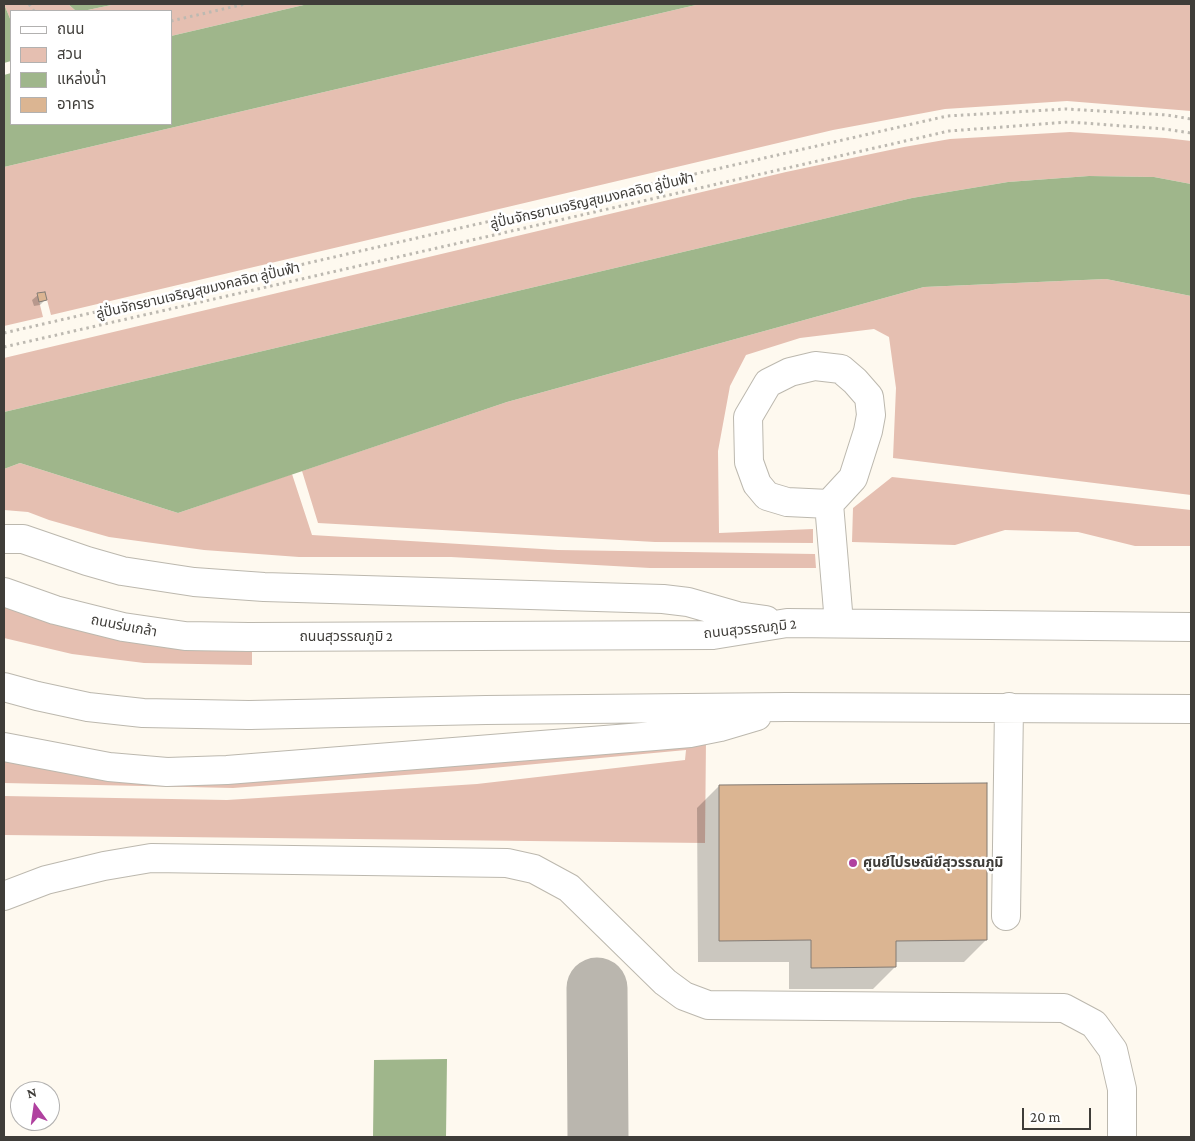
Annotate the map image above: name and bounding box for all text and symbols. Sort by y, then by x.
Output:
legend [10,10,172,125]
text: ถนน [57,21,84,37]
text: สวน [57,46,82,62]
text: แหล่งน้ำ [57,71,106,87]
text: อาคาร [57,96,94,112]
street label: ลู่ปั่นจักรยานเจริญสุขมงคลจิต ลู่ปั่นฟ้า [488,169,696,233]
street label: ลู่ปั่นจักรยานเจริญสุขมงคลจิต ลู่ปั่นฟ้า [94,259,302,323]
street label: ถนนร่มเกล้า [89,611,159,641]
street label: ถนนสุวรรณภูมิ 2 [703,616,797,642]
street label: ถนนสุวรรณภูมิ 2 [299,629,393,645]
place label: ศูนย์ไปรษณีย์สุวรรณภูมิ [863,855,1003,871]
marker: ศูนย์ไปรษณีย์สุวรรณภูมิ [847,857,859,869]
north arrow [10,1081,60,1131]
text: N [25,1084,38,1101]
scale bar [1025,1098,1094,1130]
text: 20 m [1030,1109,1061,1125]

